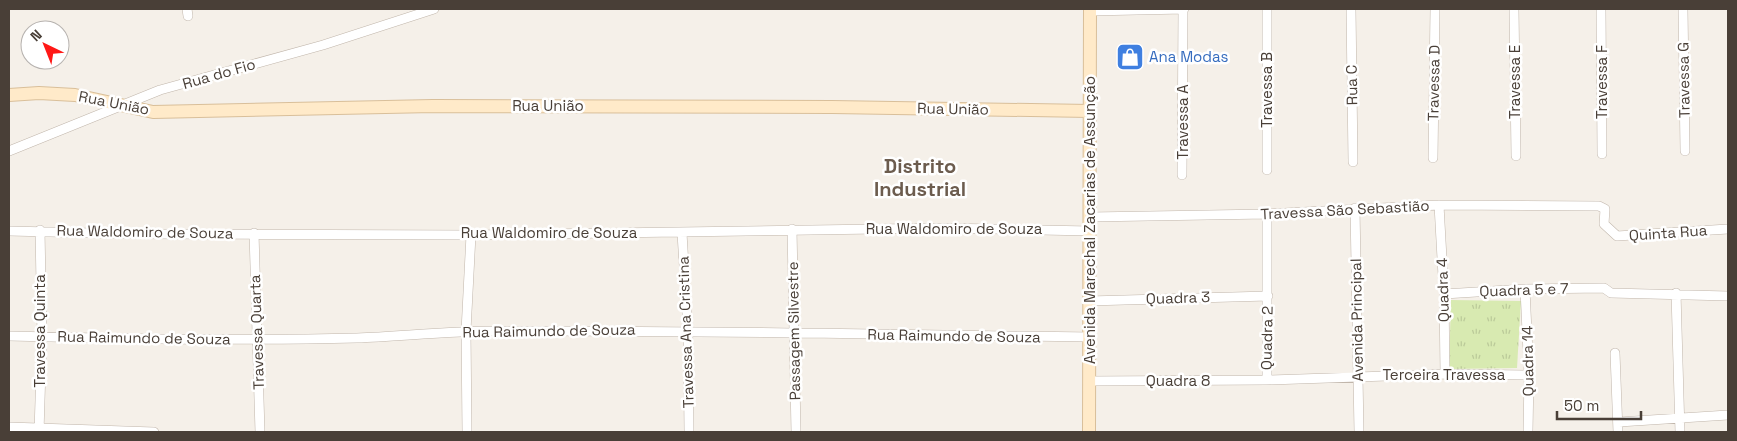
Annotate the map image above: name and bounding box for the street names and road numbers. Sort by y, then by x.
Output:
street label: Travessa G [1673,42,1694,118]
street label: Travessa D [1423,45,1444,121]
street label: Travessa E [1505,45,1524,119]
street label: Travessa F [1592,45,1611,119]
street label: Travessa B [1257,52,1276,128]
street label: Rua do Fio [180,54,258,93]
street label: Rua C [1342,64,1361,106]
street label: Avenida Marechal Zacarias de Assunção [1080,76,1099,364]
street label: Travessa A [1173,84,1192,160]
street label: Rua União [77,86,151,119]
street label: Rua União [512,96,584,115]
street label: Rua União [917,98,989,119]
street label: Travessa São Sebastião [1260,196,1430,223]
street label: Rua Waldomiro de Souza [866,219,1043,238]
street label: Rua Waldomiro de Souza [56,220,234,243]
street label: Quinta Rua [1628,220,1708,245]
street label: Rua Waldomiro de Souza [461,223,638,242]
street label: Travessa Ana Cristina [673,255,698,408]
street label: Quadra 4 [1432,257,1453,323]
street label: Avenida Principal [1346,258,1367,382]
street label: Passagem Silvestre [783,261,804,401]
street label: Travessa Quinta [30,274,49,388]
street label: Travessa Quarta [245,274,268,390]
street label: Quadra 5 e 7 [1479,278,1569,301]
street label: Quadra 3 [1146,287,1210,308]
street label: Quadra 2 [1256,306,1277,370]
street label: Rua Raimundo de Souza [462,319,636,342]
street label: Rua Raimundo de Souza [867,324,1041,347]
street label: Quadra 14 [1517,325,1538,397]
street label: Rua Raimundo de Souza [57,326,231,349]
street label: Terceira Travessa [1383,365,1506,384]
street label: Quadra 8 [1146,371,1210,390]

